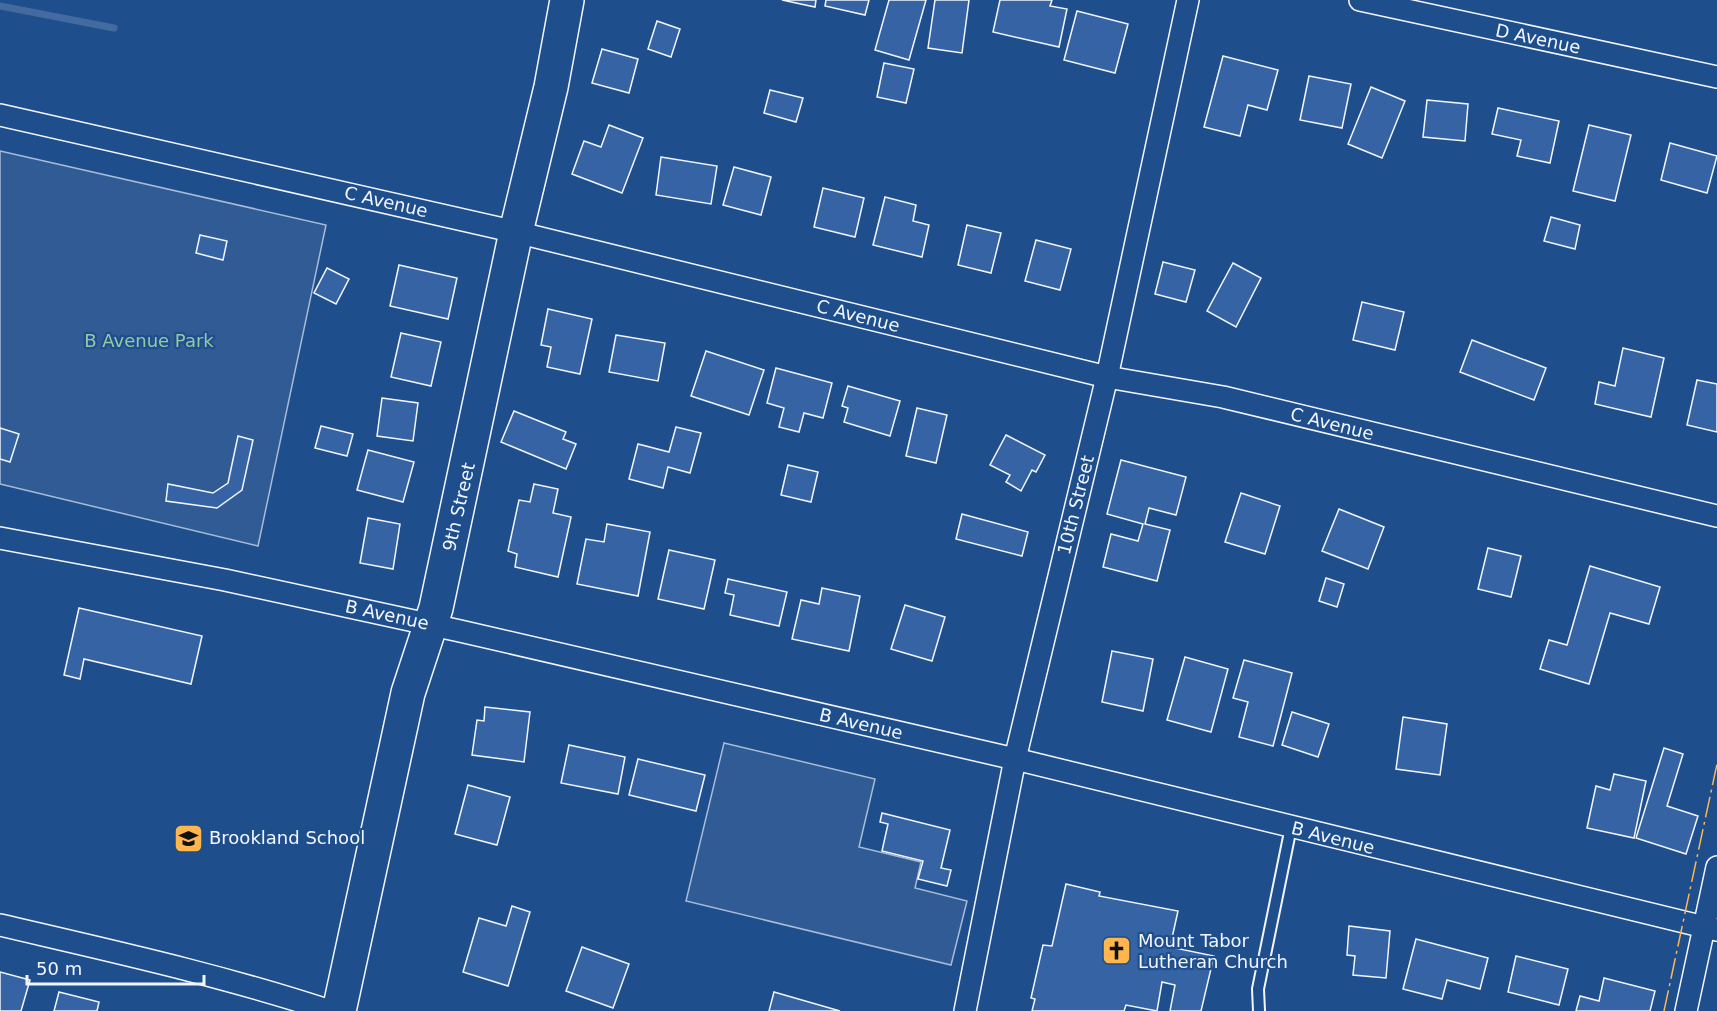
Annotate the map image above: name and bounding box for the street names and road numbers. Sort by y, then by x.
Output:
street label: D Avenue [1494,19,1583,58]
street label: C Avenue [342,182,430,221]
street label: C Avenue [814,295,902,336]
street label: C Avenue [1288,403,1376,444]
street label: 10th Street [1053,453,1098,557]
street label: 9th Street [438,461,479,553]
street label: B Avenue [343,595,431,634]
street label: B Avenue [817,704,905,743]
street label: B Avenue [1289,817,1377,858]

